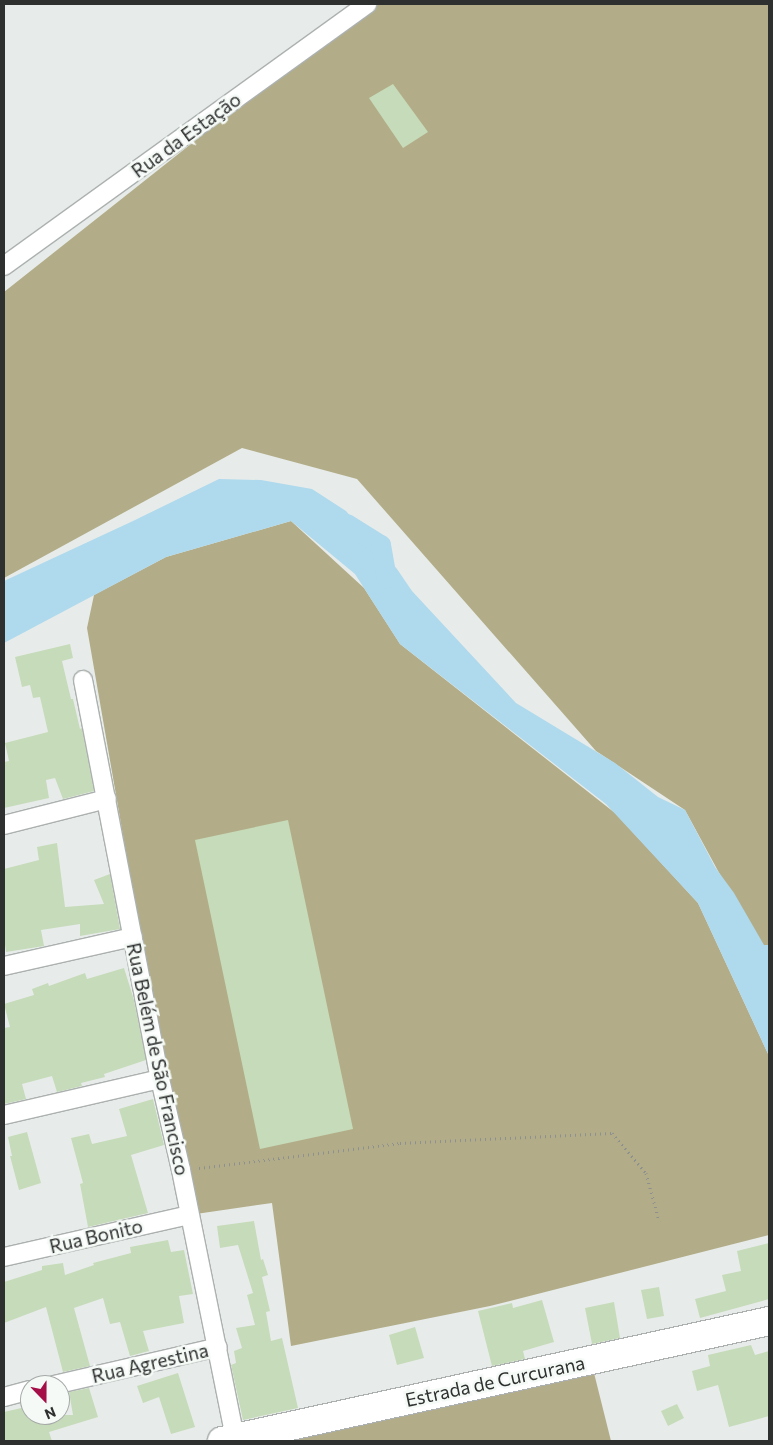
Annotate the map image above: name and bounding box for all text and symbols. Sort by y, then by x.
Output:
street label: Rua da Estação [127,88,245,182]
street label: Rua Belém de São Francisco [122,941,194,1177]
street label: Rua Bonito [47,1214,145,1258]
street label: Rua Agrestina [89,1338,211,1388]
street label: Estrada de Curcurana [403,1351,587,1411]
north arrow [20,1375,70,1425]
text: N [42,1404,58,1423]

